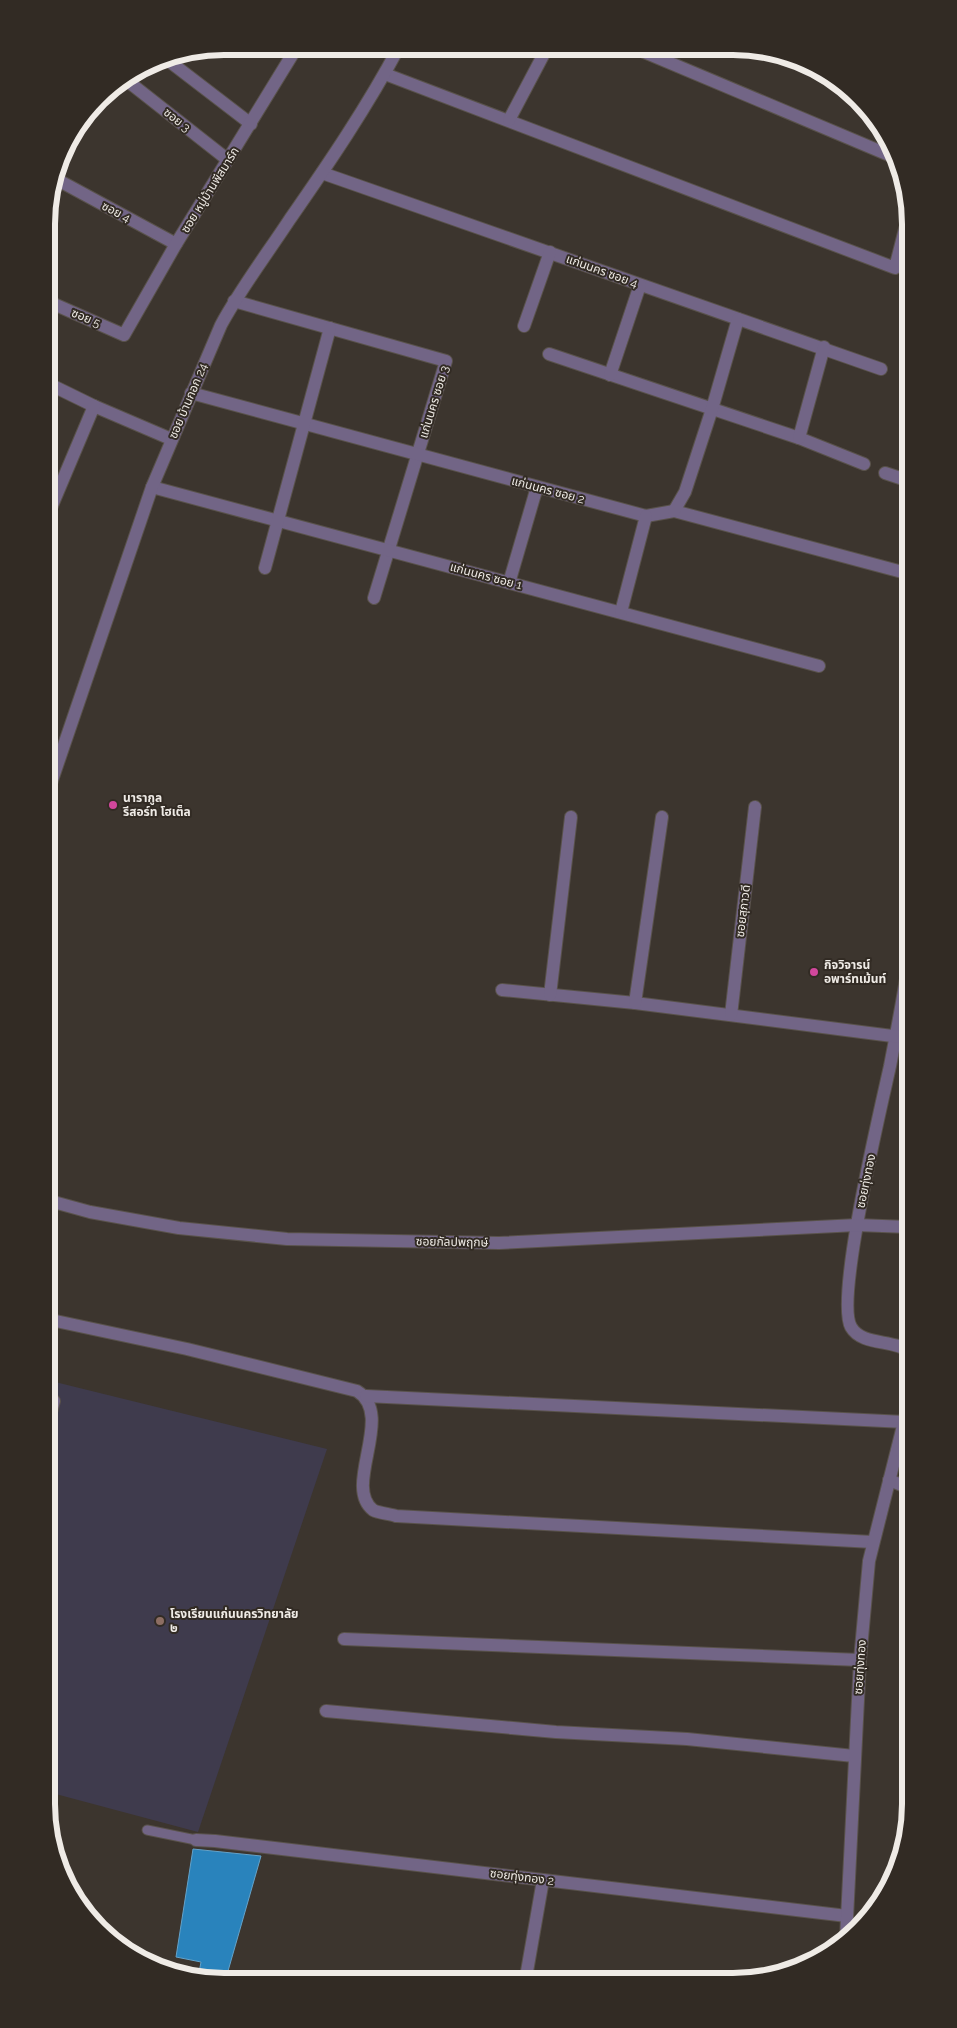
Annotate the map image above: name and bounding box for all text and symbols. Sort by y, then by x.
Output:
street label: ซอย 3 [161,105,193,135]
street label: ซอย หมู่บ้านพีสมาร์ก [178,145,242,235]
street label: ซอย 4 [99,199,133,226]
street label: แก่นนคร ซอย 4 [564,252,640,291]
street label: ซอย 5 [69,306,103,331]
street label: ซอย บ้านกอก 24 [166,361,210,441]
street label: แก่นนคร ซอย 3 [416,364,452,440]
street label: แก่นนคร ซอย 2 [510,474,586,506]
street label: แก่นนคร ซอย 1 [448,560,524,592]
place label: นารากูล รีสอร์ท โฮเต็ล [122,791,191,819]
marker: นารากูล รีสอร์ท โฮเต็ล [107,799,119,811]
street label: ซอยสุภาวดี [733,884,753,938]
place label: กิจวิจารน์ อพาร์ทเม้นท์ [824,958,886,986]
marker: กิจวิจารน์ อพาร์ทเม้นท์ [808,966,820,978]
street label: ซอยทุ่งทอง [853,1153,879,1209]
street label: ซอยกัลปพฤกษ์ [416,1234,489,1250]
place label: โรงเรียนแก่นนครวิทยาลัย ๒ [170,1607,299,1635]
marker: โรงเรียนแก่นนครวิทยาลัย ๒ [154,1615,166,1627]
street label: ซอยทุ่งทอง [851,1639,869,1695]
street label: ซอยทุ่งทอง 2 [489,1866,555,1888]

